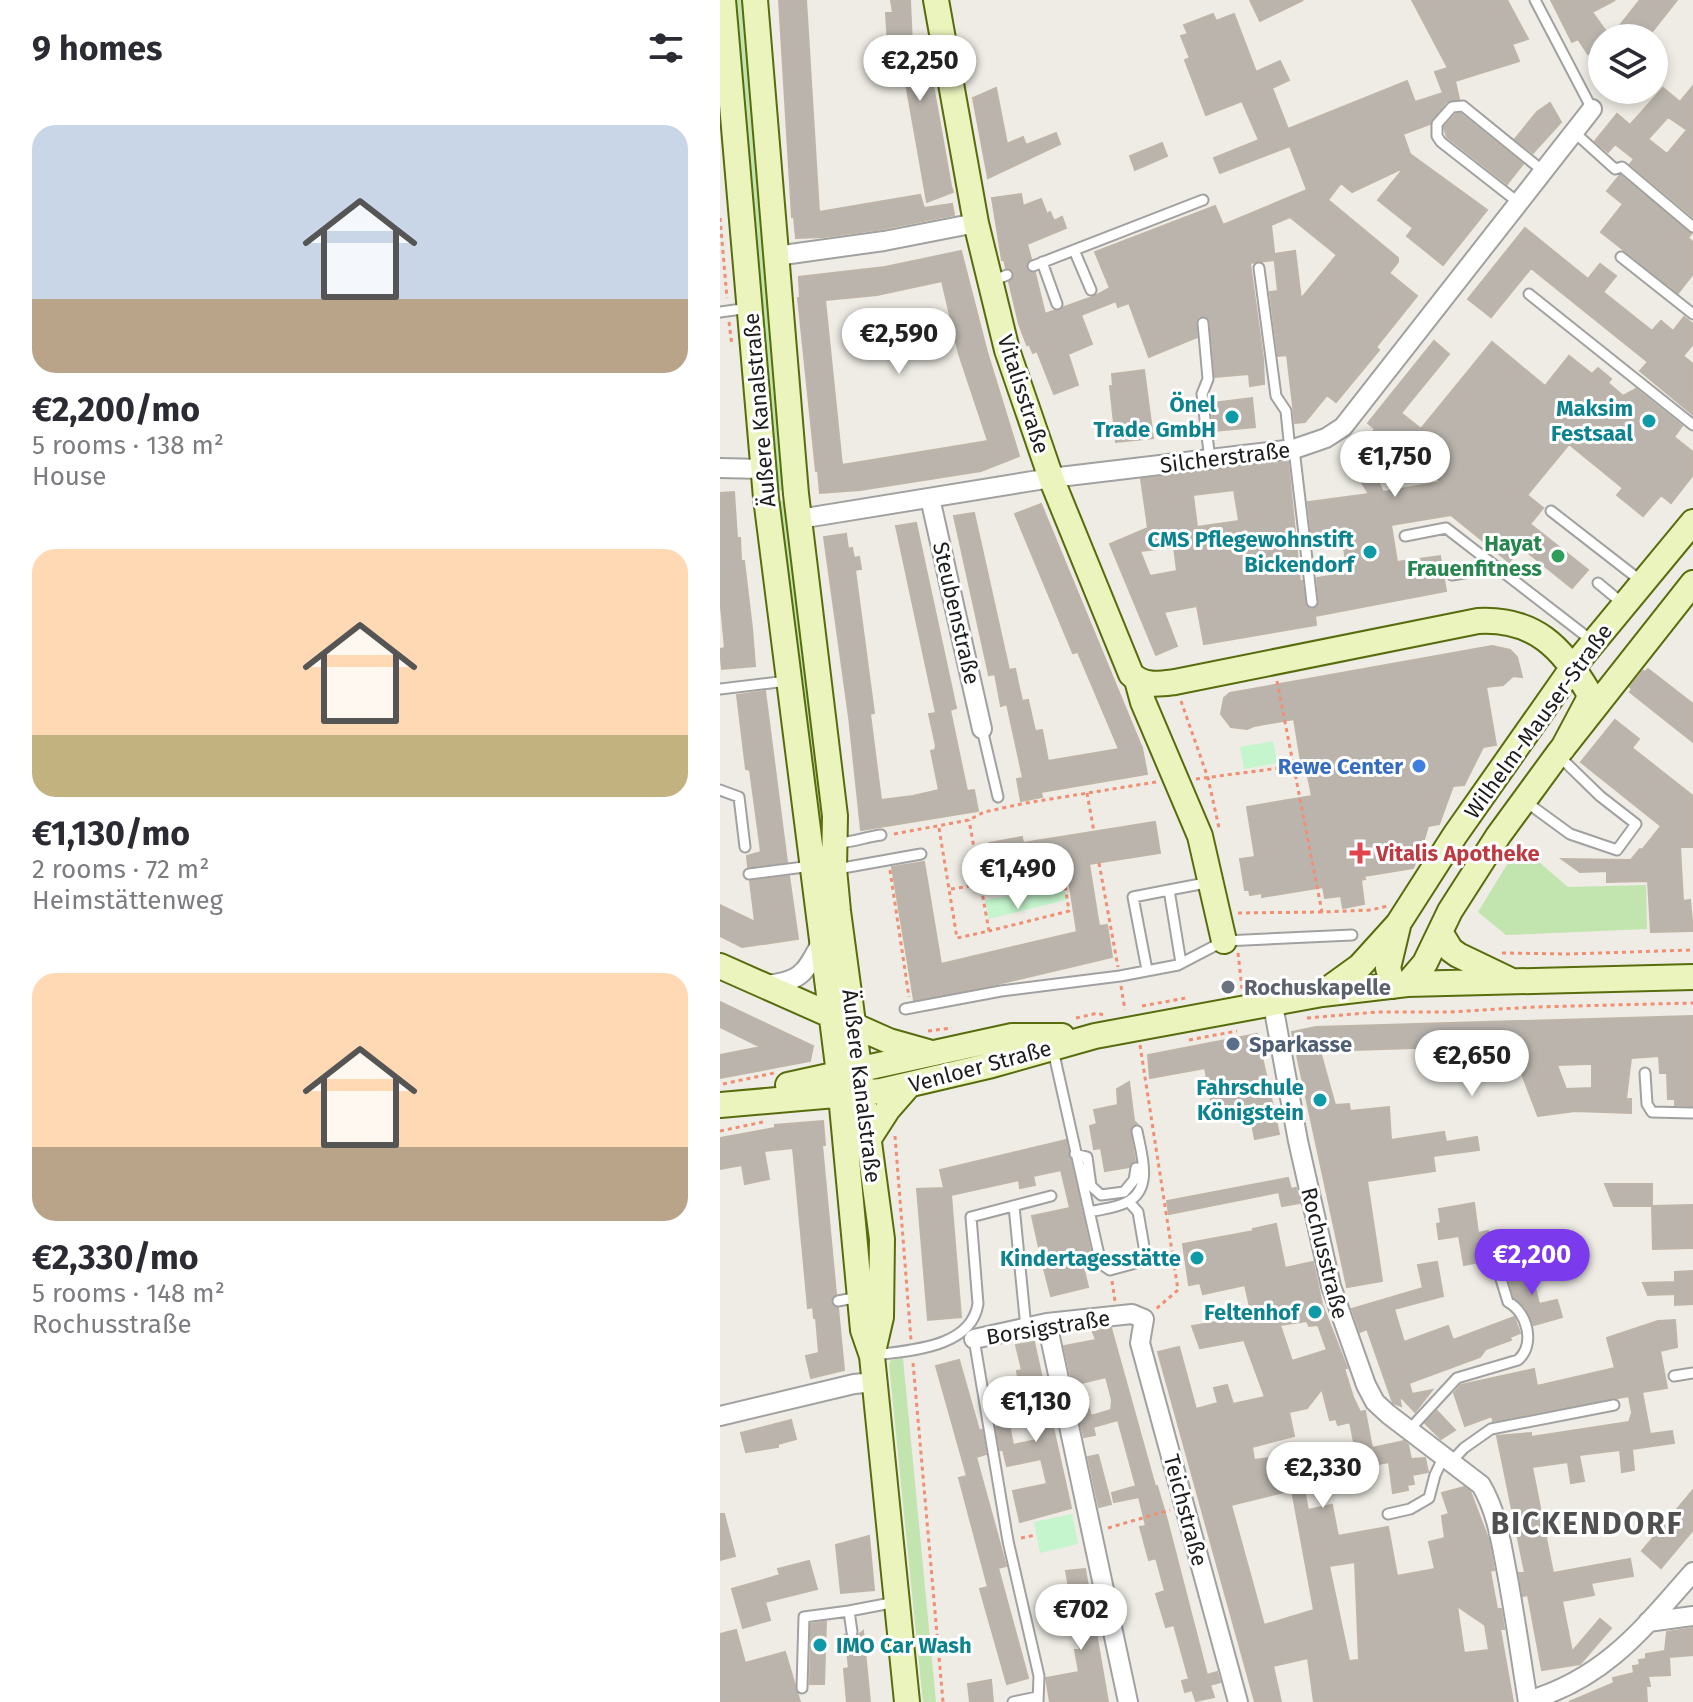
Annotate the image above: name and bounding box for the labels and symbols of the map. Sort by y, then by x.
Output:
pin: €2,250 [855,35,985,103]
pin: €2,590 [834,308,964,376]
street label: Äußere Kanalstraße [738,312,781,508]
street label: Vitalisstraße [992,331,1055,457]
place label: Önel Trade GmbH [1094,391,1216,443]
place label: Maksim Festsaal [1551,395,1633,447]
marker: Önel Trade GmbH [1223,408,1241,426]
marker: Maksim Festsaal [1640,412,1658,430]
pin: €1,750 [1330,431,1460,499]
street label: Silcherstraße [1158,436,1292,479]
place label: CMS Pflegewohnstift Bickendorf [1148,526,1356,578]
place label: Hayat Frauenfitness [1407,530,1543,582]
street label: Steubenstraße [927,539,986,687]
marker: CMS Pflegewohnstift Bickendorf [1361,543,1379,561]
marker: Hayat Frauenfitness [1549,547,1567,565]
street label: Wilhelm-Mauser-Straße [1459,619,1618,824]
place label: Rewe Center [1278,753,1403,780]
marker: Rewe Center [1410,757,1428,775]
place label: Vitalis Apotheke [1375,840,1540,867]
pin: €1,490 [953,843,1083,911]
marker: Vitalis Apotheke [1351,844,1369,862]
place label: Rochuskapelle [1244,974,1391,1001]
marker: Rochuskapelle [1219,978,1237,996]
street label: Äußere Kanalstraße [836,988,887,1184]
pin: €2,650 [1407,1030,1537,1098]
place label: Sparkasse [1249,1031,1352,1058]
street label: Venloer Straße [906,1034,1054,1099]
marker: Sparkasse [1224,1035,1242,1053]
place label: Fahrschule Königstein [1196,1074,1304,1126]
marker: Fahrschule Königstein [1311,1091,1329,1109]
street label: Rochusstraße [1295,1184,1354,1322]
pin: €2,200 [1467,1229,1597,1297]
place label: Kindertagesstätte [1000,1245,1181,1272]
marker: Kindertagesstätte [1188,1249,1206,1267]
place label: Feltenhof [1204,1299,1301,1326]
marker: Feltenhof [1306,1303,1324,1321]
street label: Borsigstraße [984,1304,1112,1351]
pin: €1,130 [971,1376,1101,1444]
pin: €2,330 [1258,1442,1388,1510]
street label: Teichstraße [1158,1451,1213,1569]
district label: BICKENDORF [1491,1506,1683,1542]
pin: €702 [1034,1584,1128,1652]
place label: IMO Car Wash [836,1632,972,1659]
marker: IMO Car Wash [811,1636,829,1654]

